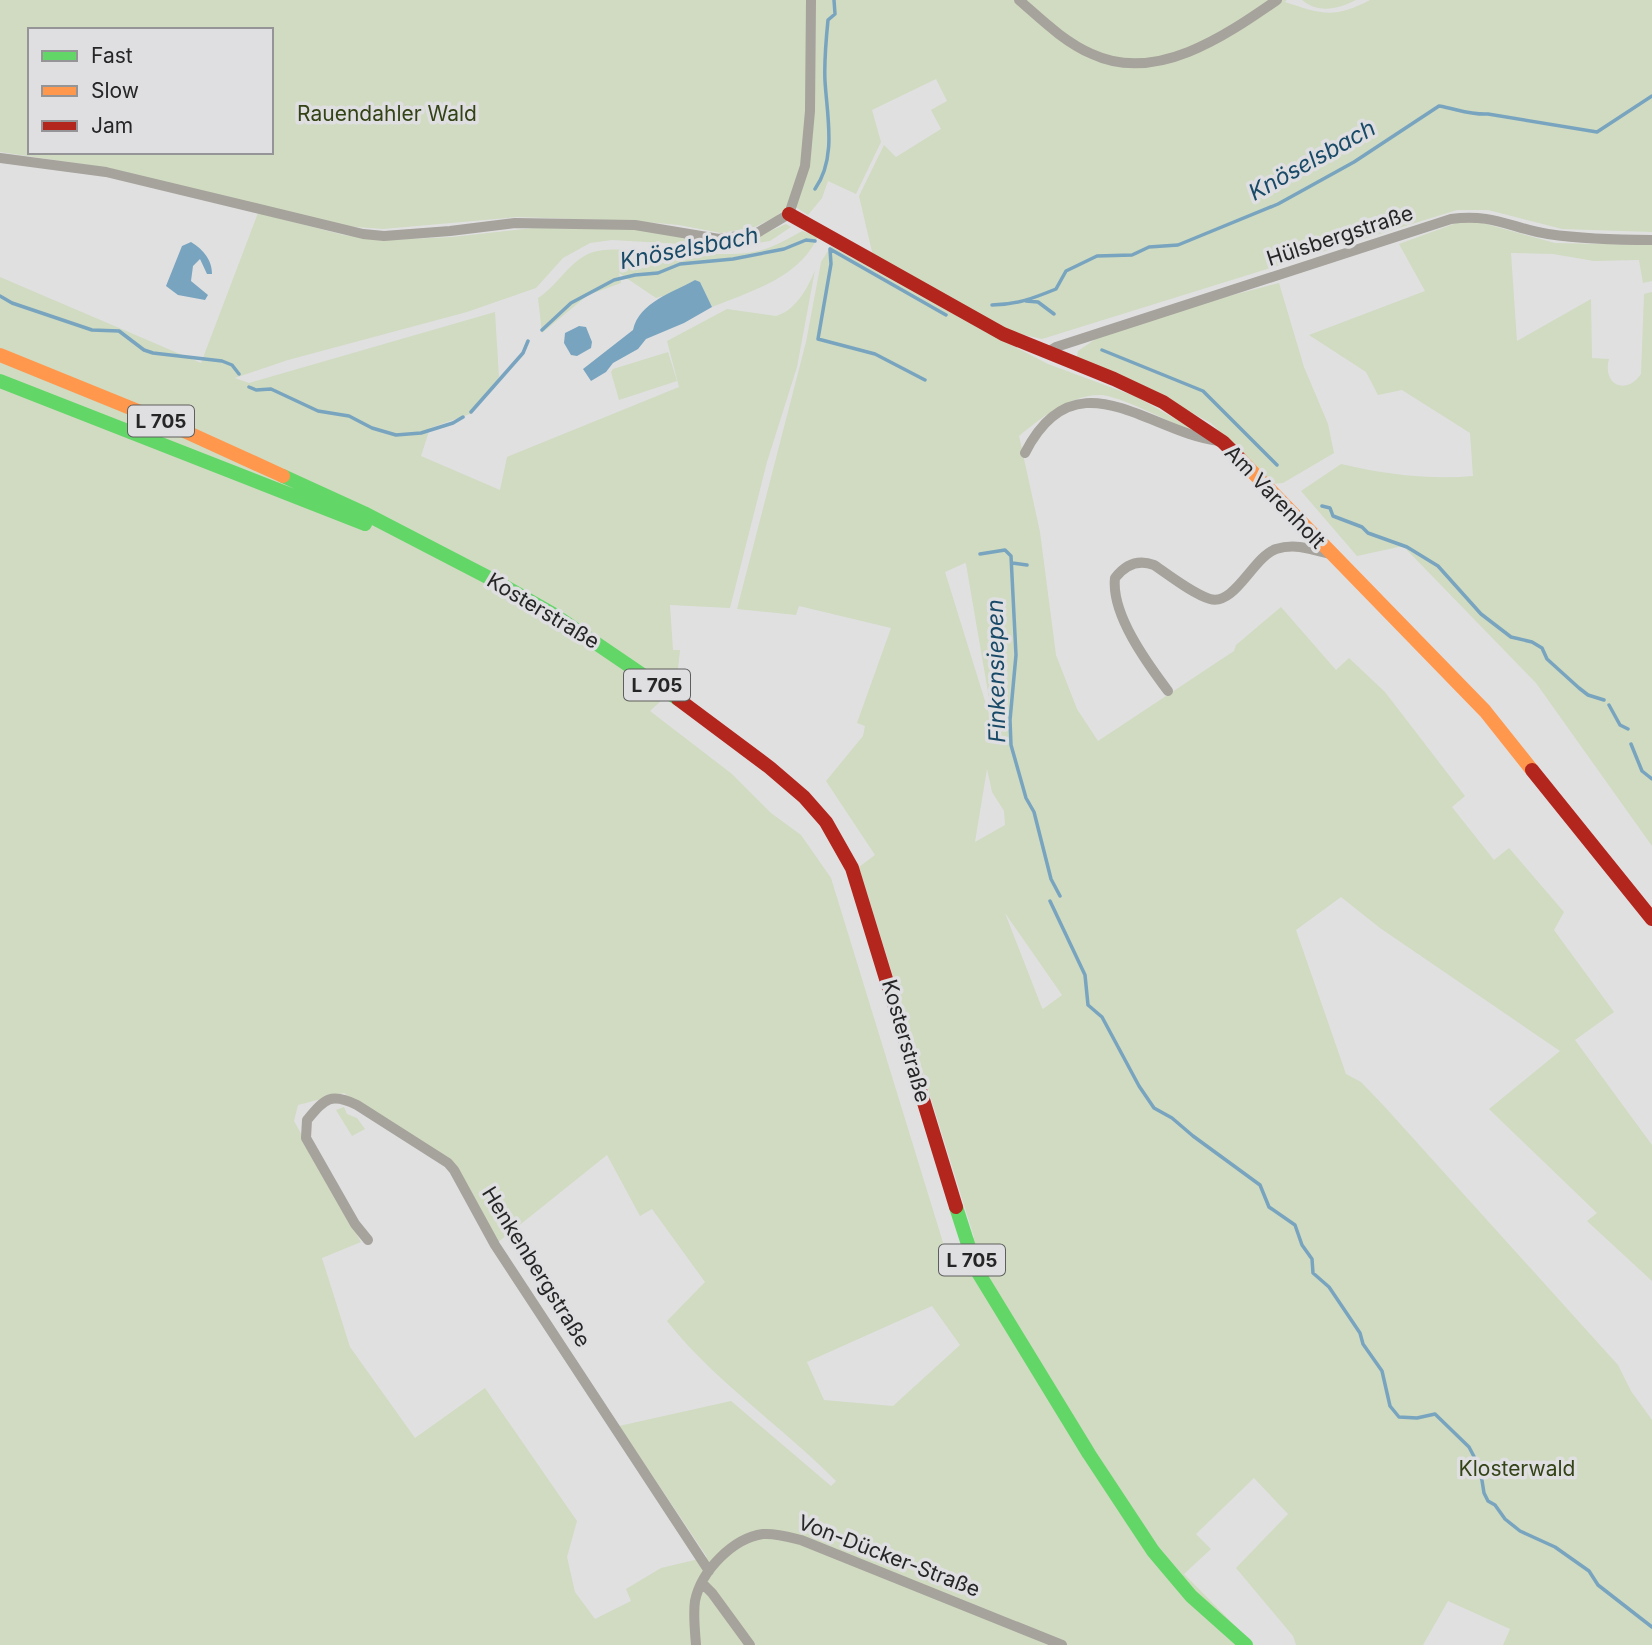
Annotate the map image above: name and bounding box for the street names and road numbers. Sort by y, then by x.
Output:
street label: Hülsbergstraße [1263,200,1416,271]
road number: L 705 [128,406,194,436]
street label: Am Varenholt [1220,440,1331,553]
street label: Kosterstraße [483,567,604,654]
road number: L 705 [624,670,690,700]
street label: Kosterstraße [877,977,936,1105]
street label: Henkenbergstraße [477,1182,596,1352]
road number: L 705 [939,1244,1005,1276]
street label: Von-Dücker-Straße [795,1509,984,1602]

